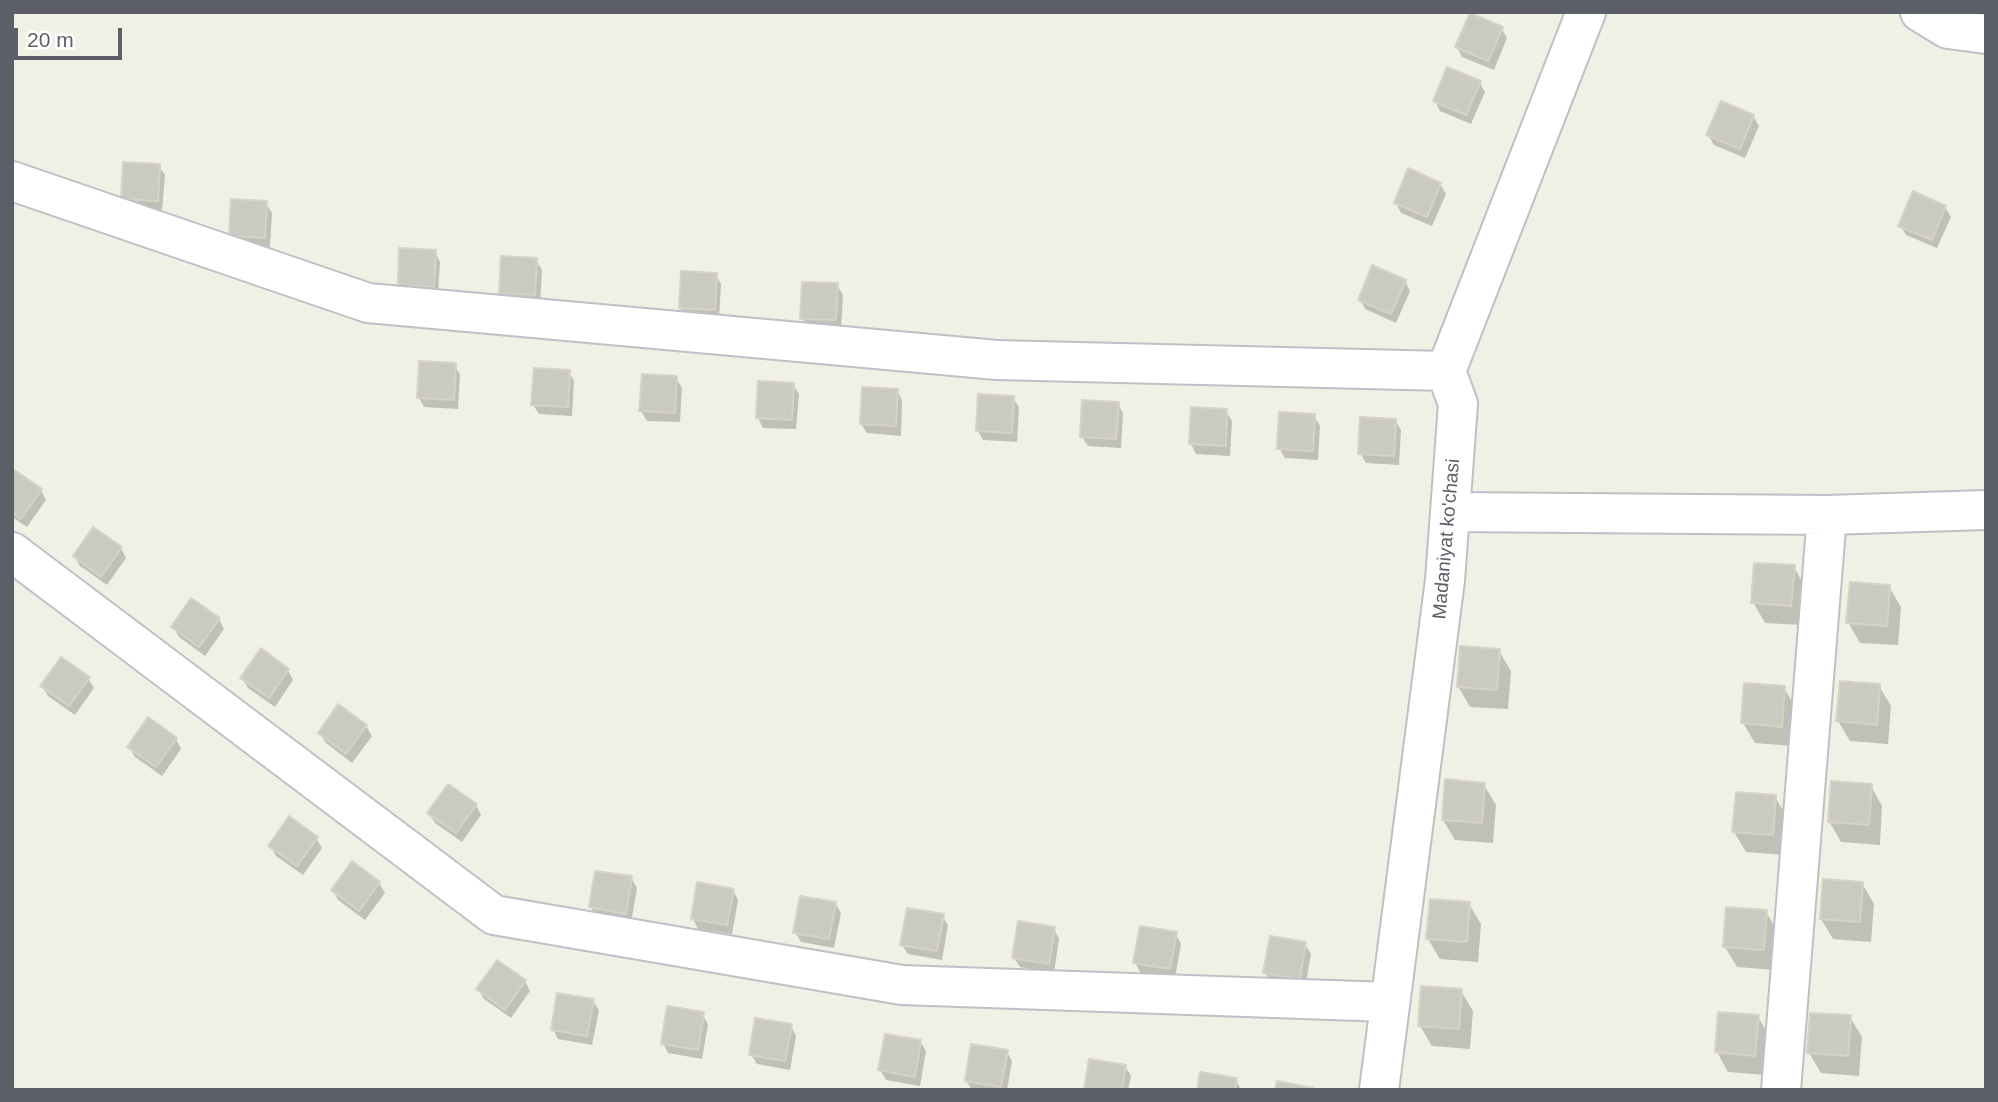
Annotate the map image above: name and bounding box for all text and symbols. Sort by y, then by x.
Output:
scale bar [18,14,126,58]
text: 20 m [27,28,74,51]
street label: Madaniyat ko'chasi [1429,458,1465,620]

